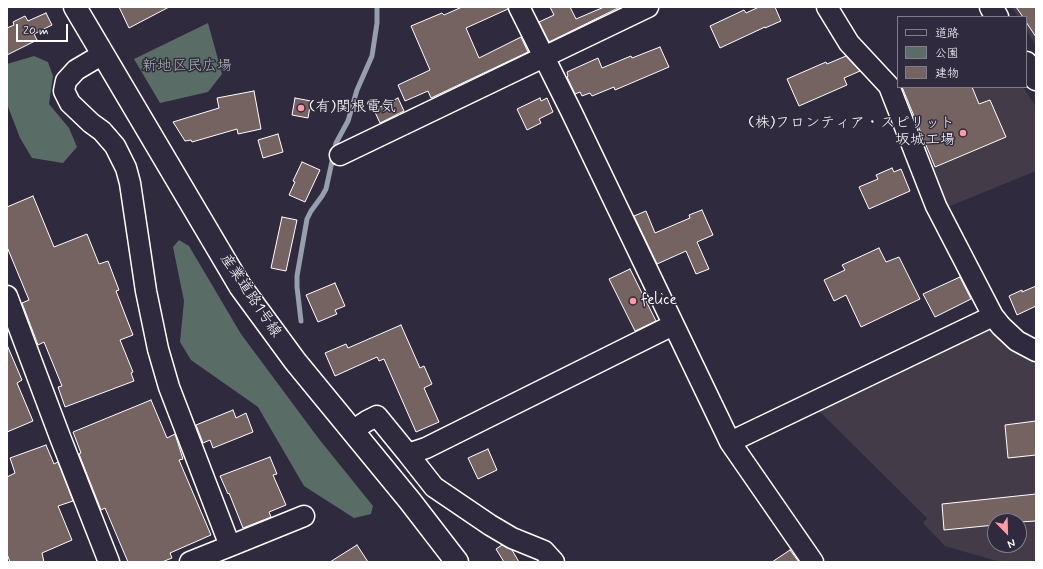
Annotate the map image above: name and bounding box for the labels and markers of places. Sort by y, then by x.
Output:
place label: (有)関根電気 [309,99,396,117]
marker: (有)関根電気 [296,103,306,113]
place label: (株)フロンティア・スピリット 坂城工場 [748,115,955,150]
marker: (株)フロンティア・スピリット 坂城工場 [958,128,968,138]
place label: felice [641,292,677,310]
marker: felice [628,296,638,306]

